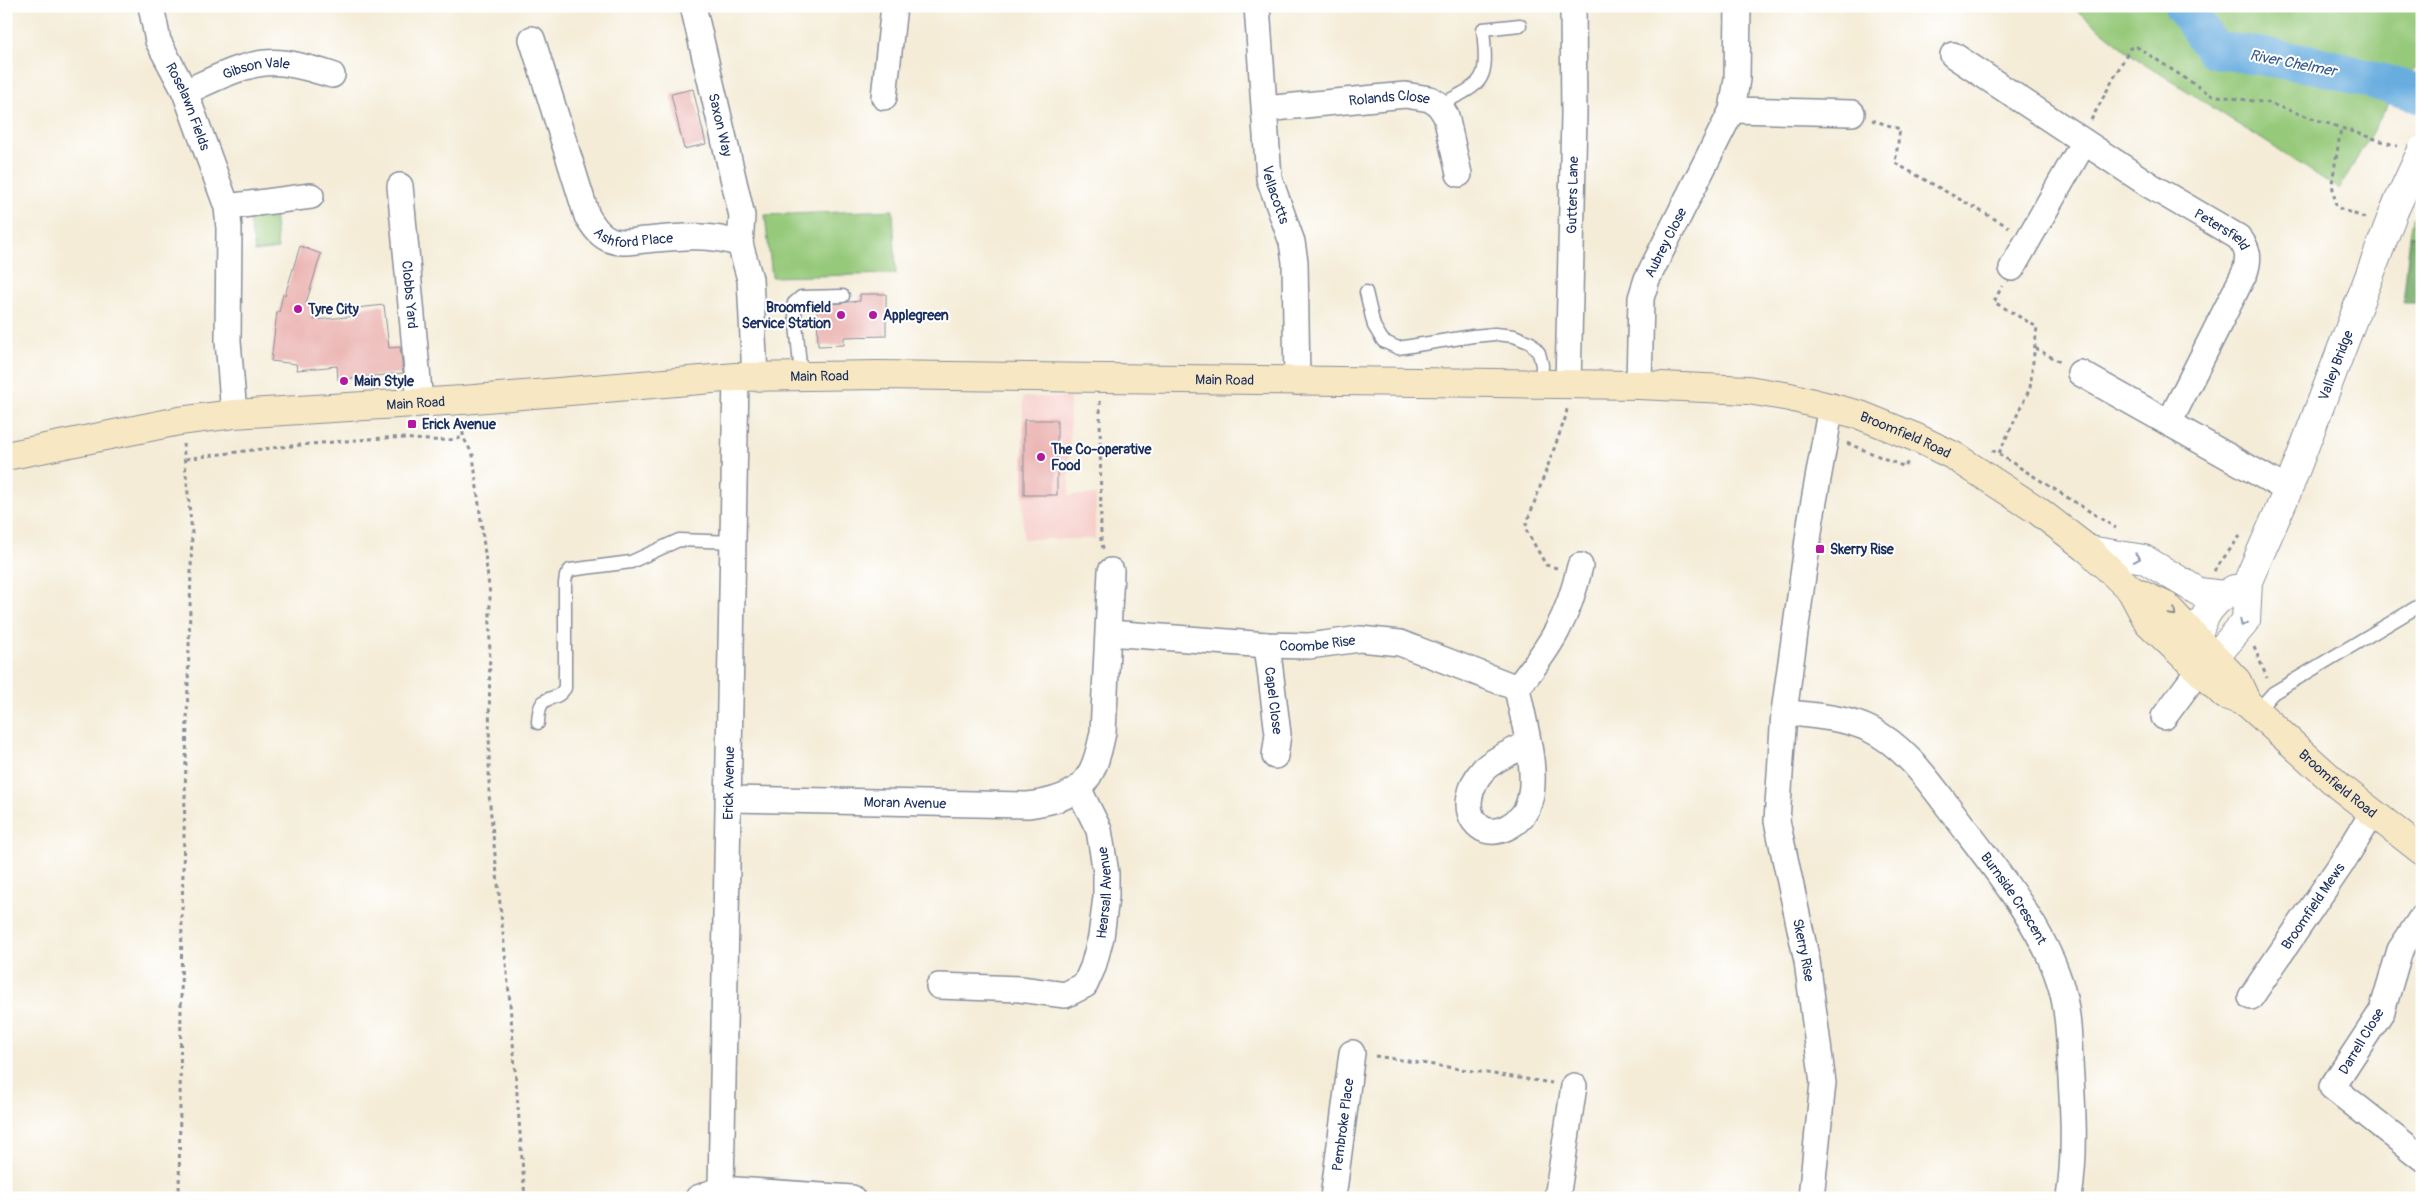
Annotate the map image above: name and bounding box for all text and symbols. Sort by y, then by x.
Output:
water label: River Chelmer [2248,46,2339,82]
street label: Gibson Vale [220,54,291,83]
street label: Roselawn Fields [162,60,214,153]
street label: Rolands Close [1348,87,1431,110]
street label: Saxon Way [705,92,736,158]
street label: Gutters Lane [1563,156,1582,234]
street label: Vellacotts [1259,165,1293,227]
street label: Aubrey Close [1641,205,1691,280]
street label: Petersfield [2191,205,2253,253]
street label: Ashford Place [590,224,674,251]
street label: Clobbs Yard [398,260,421,329]
place label: Broomfield Service Station [742,299,831,332]
place label: Tyre City [307,301,359,318]
marker: Tyre City [292,303,304,315]
place label: Applegreen [883,307,949,324]
marker: Broomfield Service Station [835,309,847,321]
marker: Applegreen [867,309,879,321]
street label: Valley Bridge [2315,328,2357,403]
street label: Main Road [790,367,849,385]
street label: Main Road [1195,371,1254,389]
place label: Main Style [354,373,415,390]
marker: Main Style [338,375,350,387]
street label: Main Road [386,393,446,414]
street label: Broomfield Road [1858,408,1954,462]
place label: Erick Avenue [422,416,497,433]
marker: Erick Avenue [406,418,418,430]
place label: The Co-operative Food [1050,441,1153,474]
marker: The Co-operative Food [1035,451,1047,463]
place label: Skerry Rise [1830,541,1895,558]
marker: Skerry Rise [1814,543,1826,555]
one-way arrow [2132,552,2141,563]
one-way arrow [2168,608,2177,617]
one-way arrow [2239,618,2249,627]
street label: Coombe Rise [1279,632,1357,655]
street label: Capel Close [1261,666,1286,735]
street label: Erick Avenue [720,746,738,820]
street label: Broomfield Road [2295,746,2380,822]
street label: Moran Avenue [863,794,947,812]
street label: Hearsall Avenue [1093,846,1115,940]
street label: Burnside Crescent [1977,849,2050,948]
street label: Broomfield Mews [2278,859,2349,953]
street label: Skerry Rise [1789,917,1818,983]
street label: Darrell Close [2335,1005,2388,1077]
street label: Pembroke Place [1329,1077,1358,1172]

